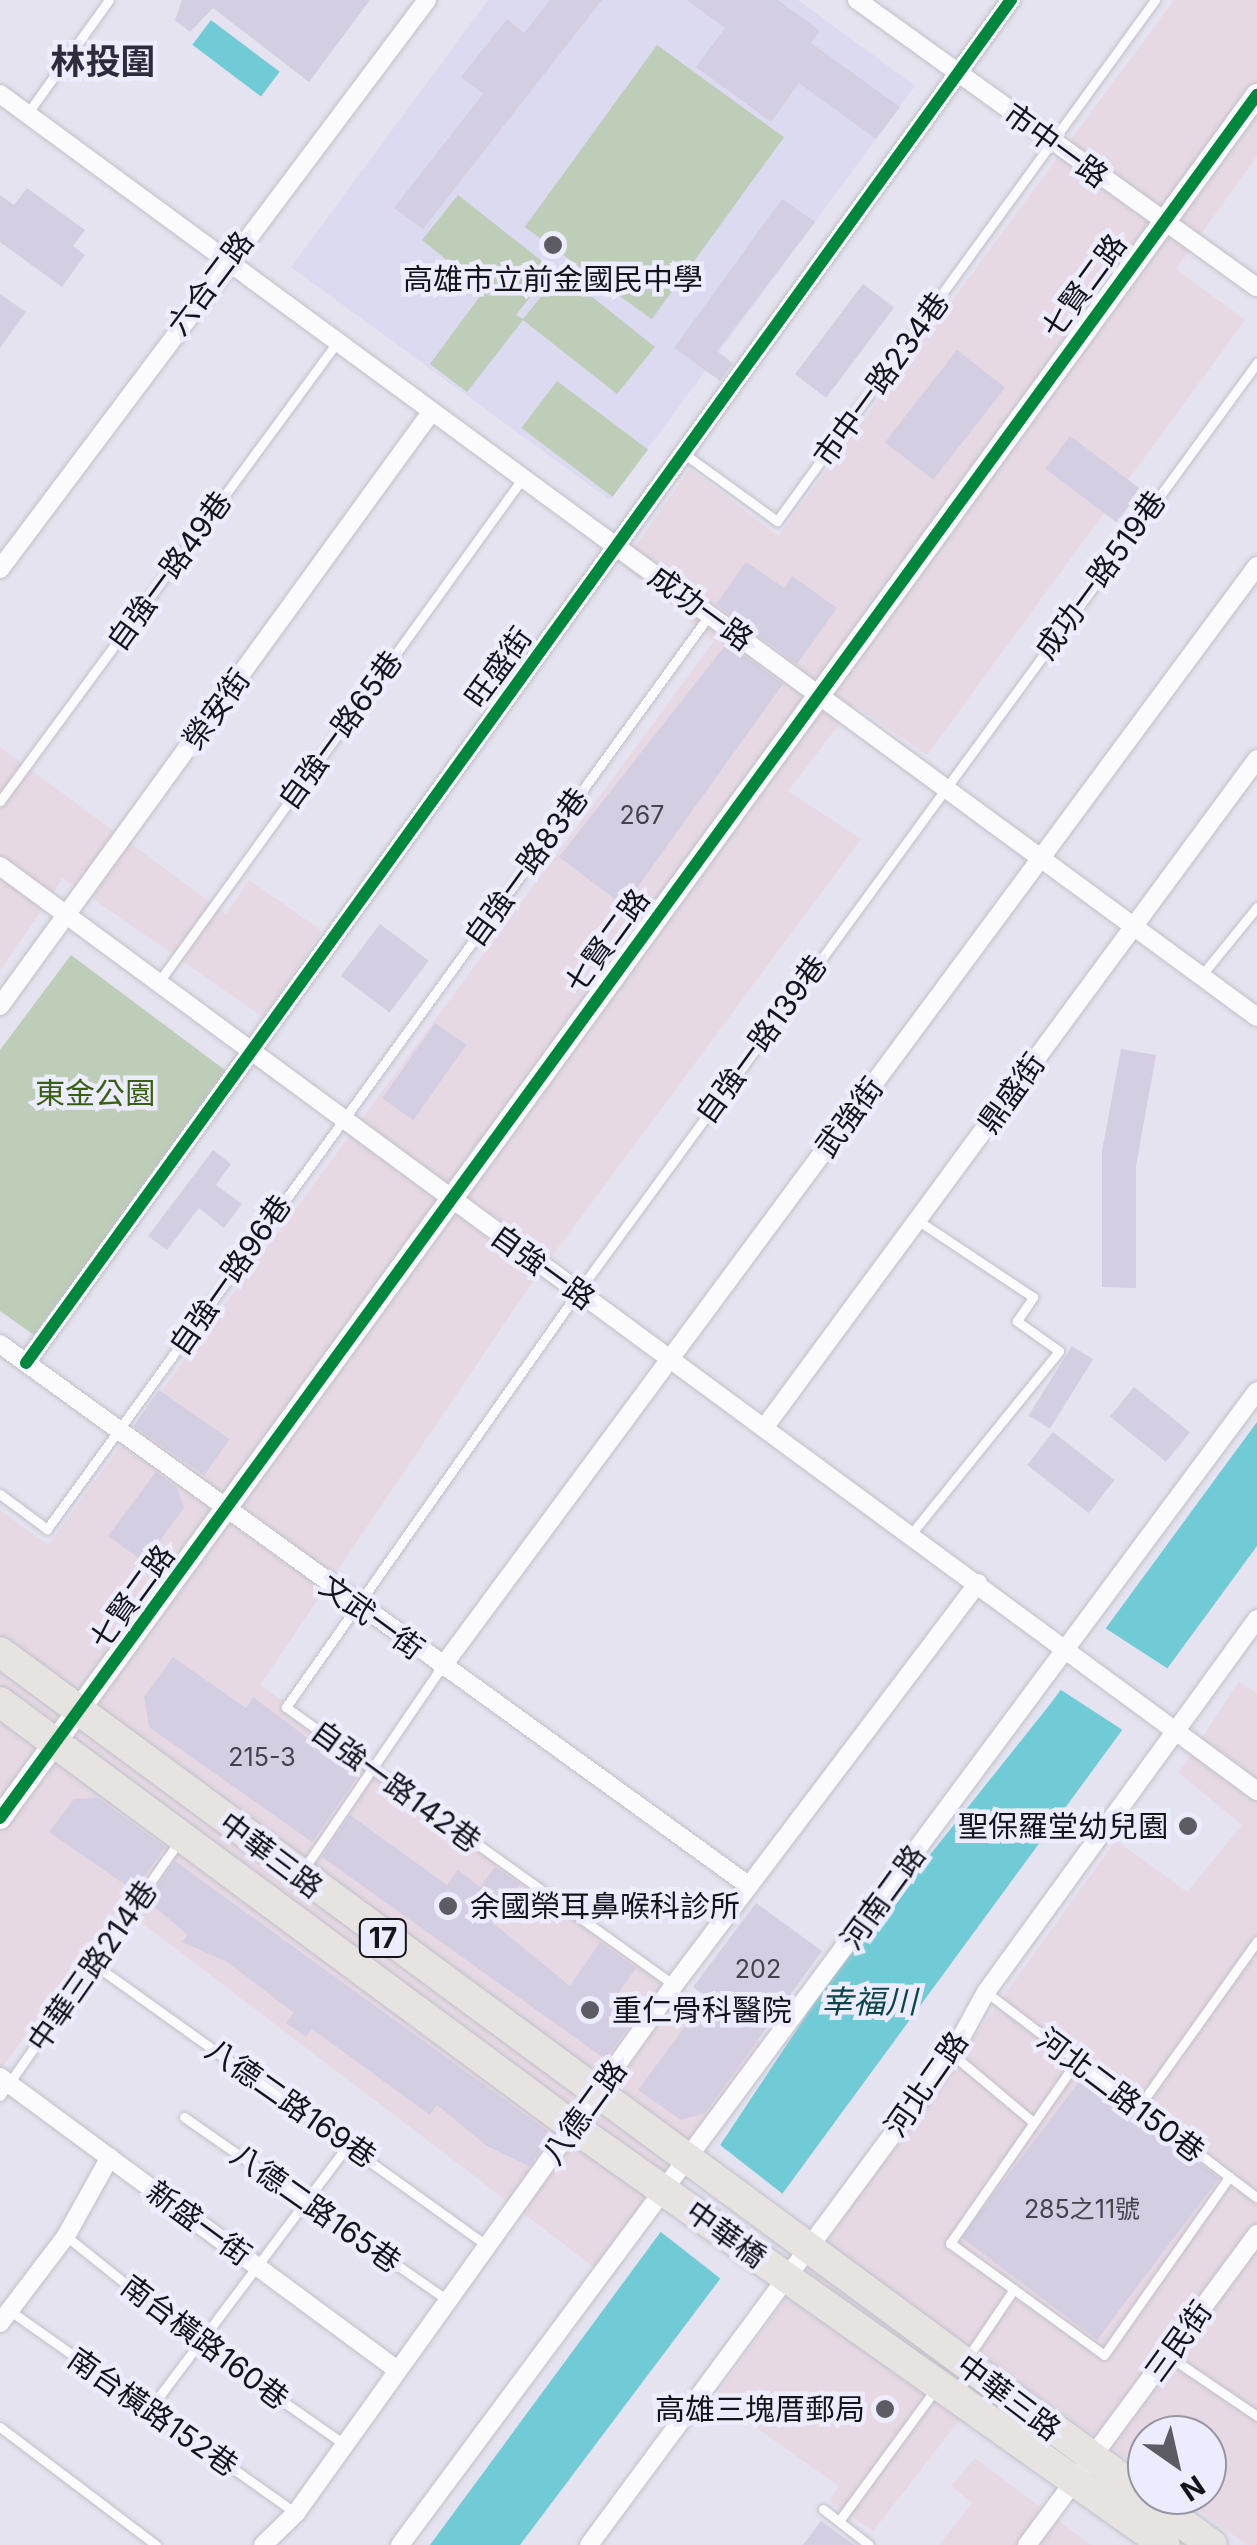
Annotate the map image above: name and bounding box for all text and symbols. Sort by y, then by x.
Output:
district label: 林投圍 [51,40,155,82]
street label: 市中一路 [997,95,1115,195]
street label: 六合二路 [160,224,260,342]
street label: 七賢二路 [1034,227,1134,345]
marker: 高雄市立前金國民中學 [542,234,564,256]
place label: 高雄市立前金國民中學 [403,261,703,297]
street label: 市中一路234巷 [806,285,956,473]
street label: 自強一路49巷 [99,484,239,658]
street label: 成功一路519巷 [1027,484,1173,666]
street label: 成功一路 [642,558,760,658]
street label: 旺盛街 [457,620,539,714]
street label: 自強一路65巷 [271,644,409,816]
street label: 榮安街 [175,662,257,756]
street label: 自強一路83巷 [456,781,596,953]
house number: 267 [620,800,664,830]
street label: 七賢二路 [557,882,657,1000]
street label: 自強一路139巷 [688,948,834,1130]
street label: 鼎盛街 [970,1046,1052,1140]
street label: 武強街 [808,1070,890,1164]
park label: 東金公園 [35,1075,155,1111]
street label: 自強一路96巷 [162,1188,298,1362]
street label: 自強一路 [484,1217,602,1317]
street label: 七賢二路 [82,1538,182,1656]
street label: 文武一街 [313,1567,431,1667]
street label: 自強一路142巷 [305,1713,487,1859]
house number: 215-3 [228,1742,296,1772]
street label: 中華三路 [212,1805,330,1905]
place label: 聖保羅堂幼兒園 [958,1808,1168,1844]
marker: 聖保羅堂幼兒園 [1177,1815,1199,1837]
street label: 河南二路 [833,1838,933,1956]
street label: 中華三路214巷 [20,1874,164,2058]
place label: 余國榮耳鼻喉科診所 [470,1888,740,1924]
marker: 余國榮耳鼻喉科診所 [435,1893,461,1919]
road number: 17 [358,1915,408,1961]
house number: 202 [735,1954,781,1984]
water label: 幸福川 [821,1983,917,2021]
place label: 重仁骨科醫院 [612,1992,792,2028]
marker: 重仁骨科醫院 [577,1997,603,2023]
street label: 河北二路150巷 [1031,2021,1211,2169]
street label: 河北二路 [877,2025,975,2143]
street label: 八德二路169巷 [199,2031,383,2175]
street label: 八德二路 [534,2053,634,2171]
street label: 八德二路165巷 [224,2136,408,2280]
street label: 新盛一街 [140,2173,258,2273]
street label: 中華橋 [679,2193,773,2275]
house number: 285之11號 [1024,2194,1140,2224]
street label: 南台橫路160巷 [114,2268,296,2416]
street label: 三民街 [1137,2294,1219,2388]
street label: 南台橫路152巷 [61,2340,245,2484]
street label: 中華三路 [950,2347,1068,2447]
place label: 高雄三塊厝郵局 [655,2391,865,2427]
marker: 高雄三塊厝郵局 [874,2398,896,2420]
north arrow [1127,2415,1227,2515]
text: N [1174,2468,1211,2508]

